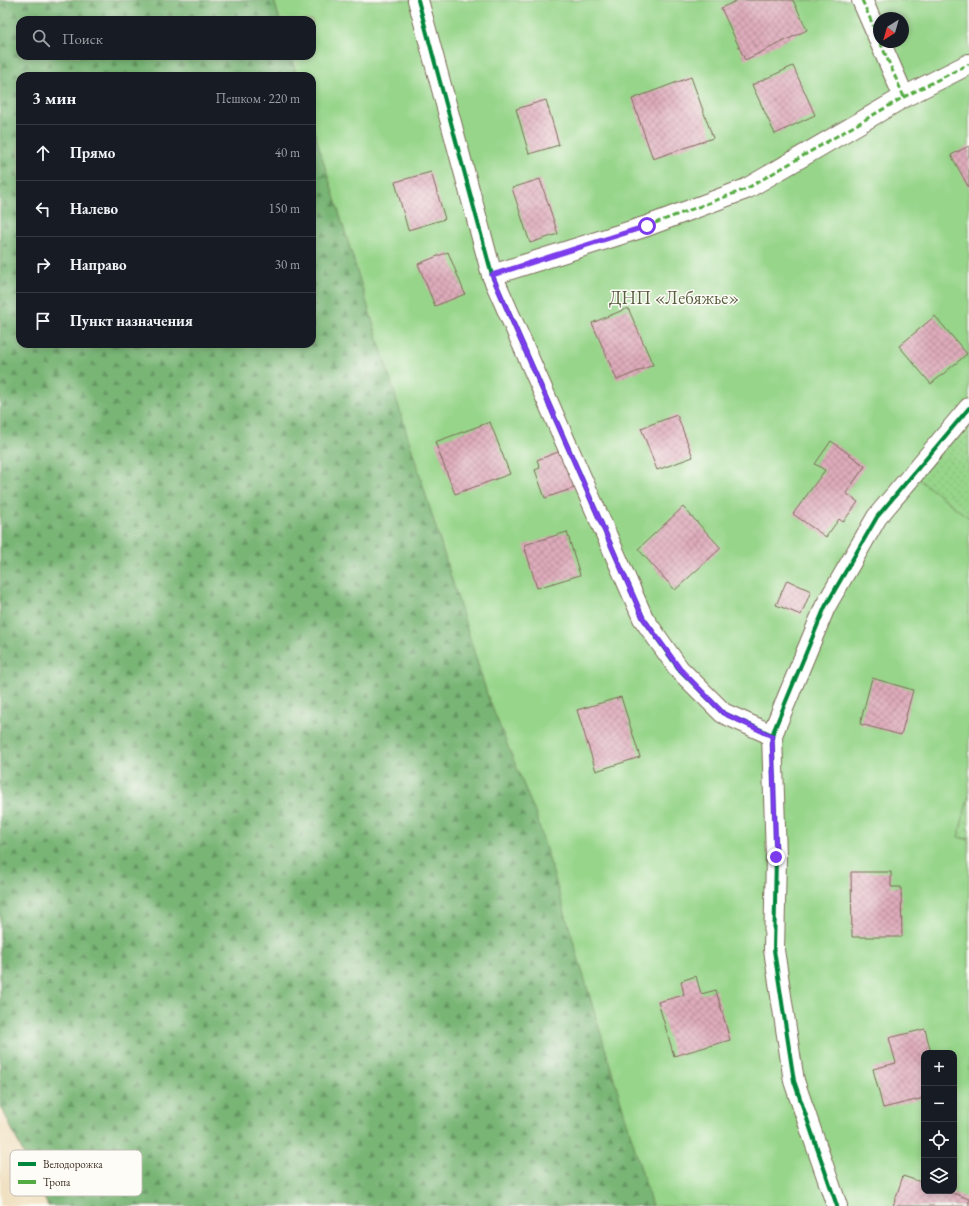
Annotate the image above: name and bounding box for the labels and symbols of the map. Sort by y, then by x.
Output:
north arrow [873,12,909,48]
route start [638,217,656,235]
park label: ДНП «Лебяжье» [609,286,739,309]
route end [767,848,785,866]
legend [10,1150,142,1196]
text: Велодорожка [43,1157,103,1171]
text: Тропа [43,1175,71,1189]

